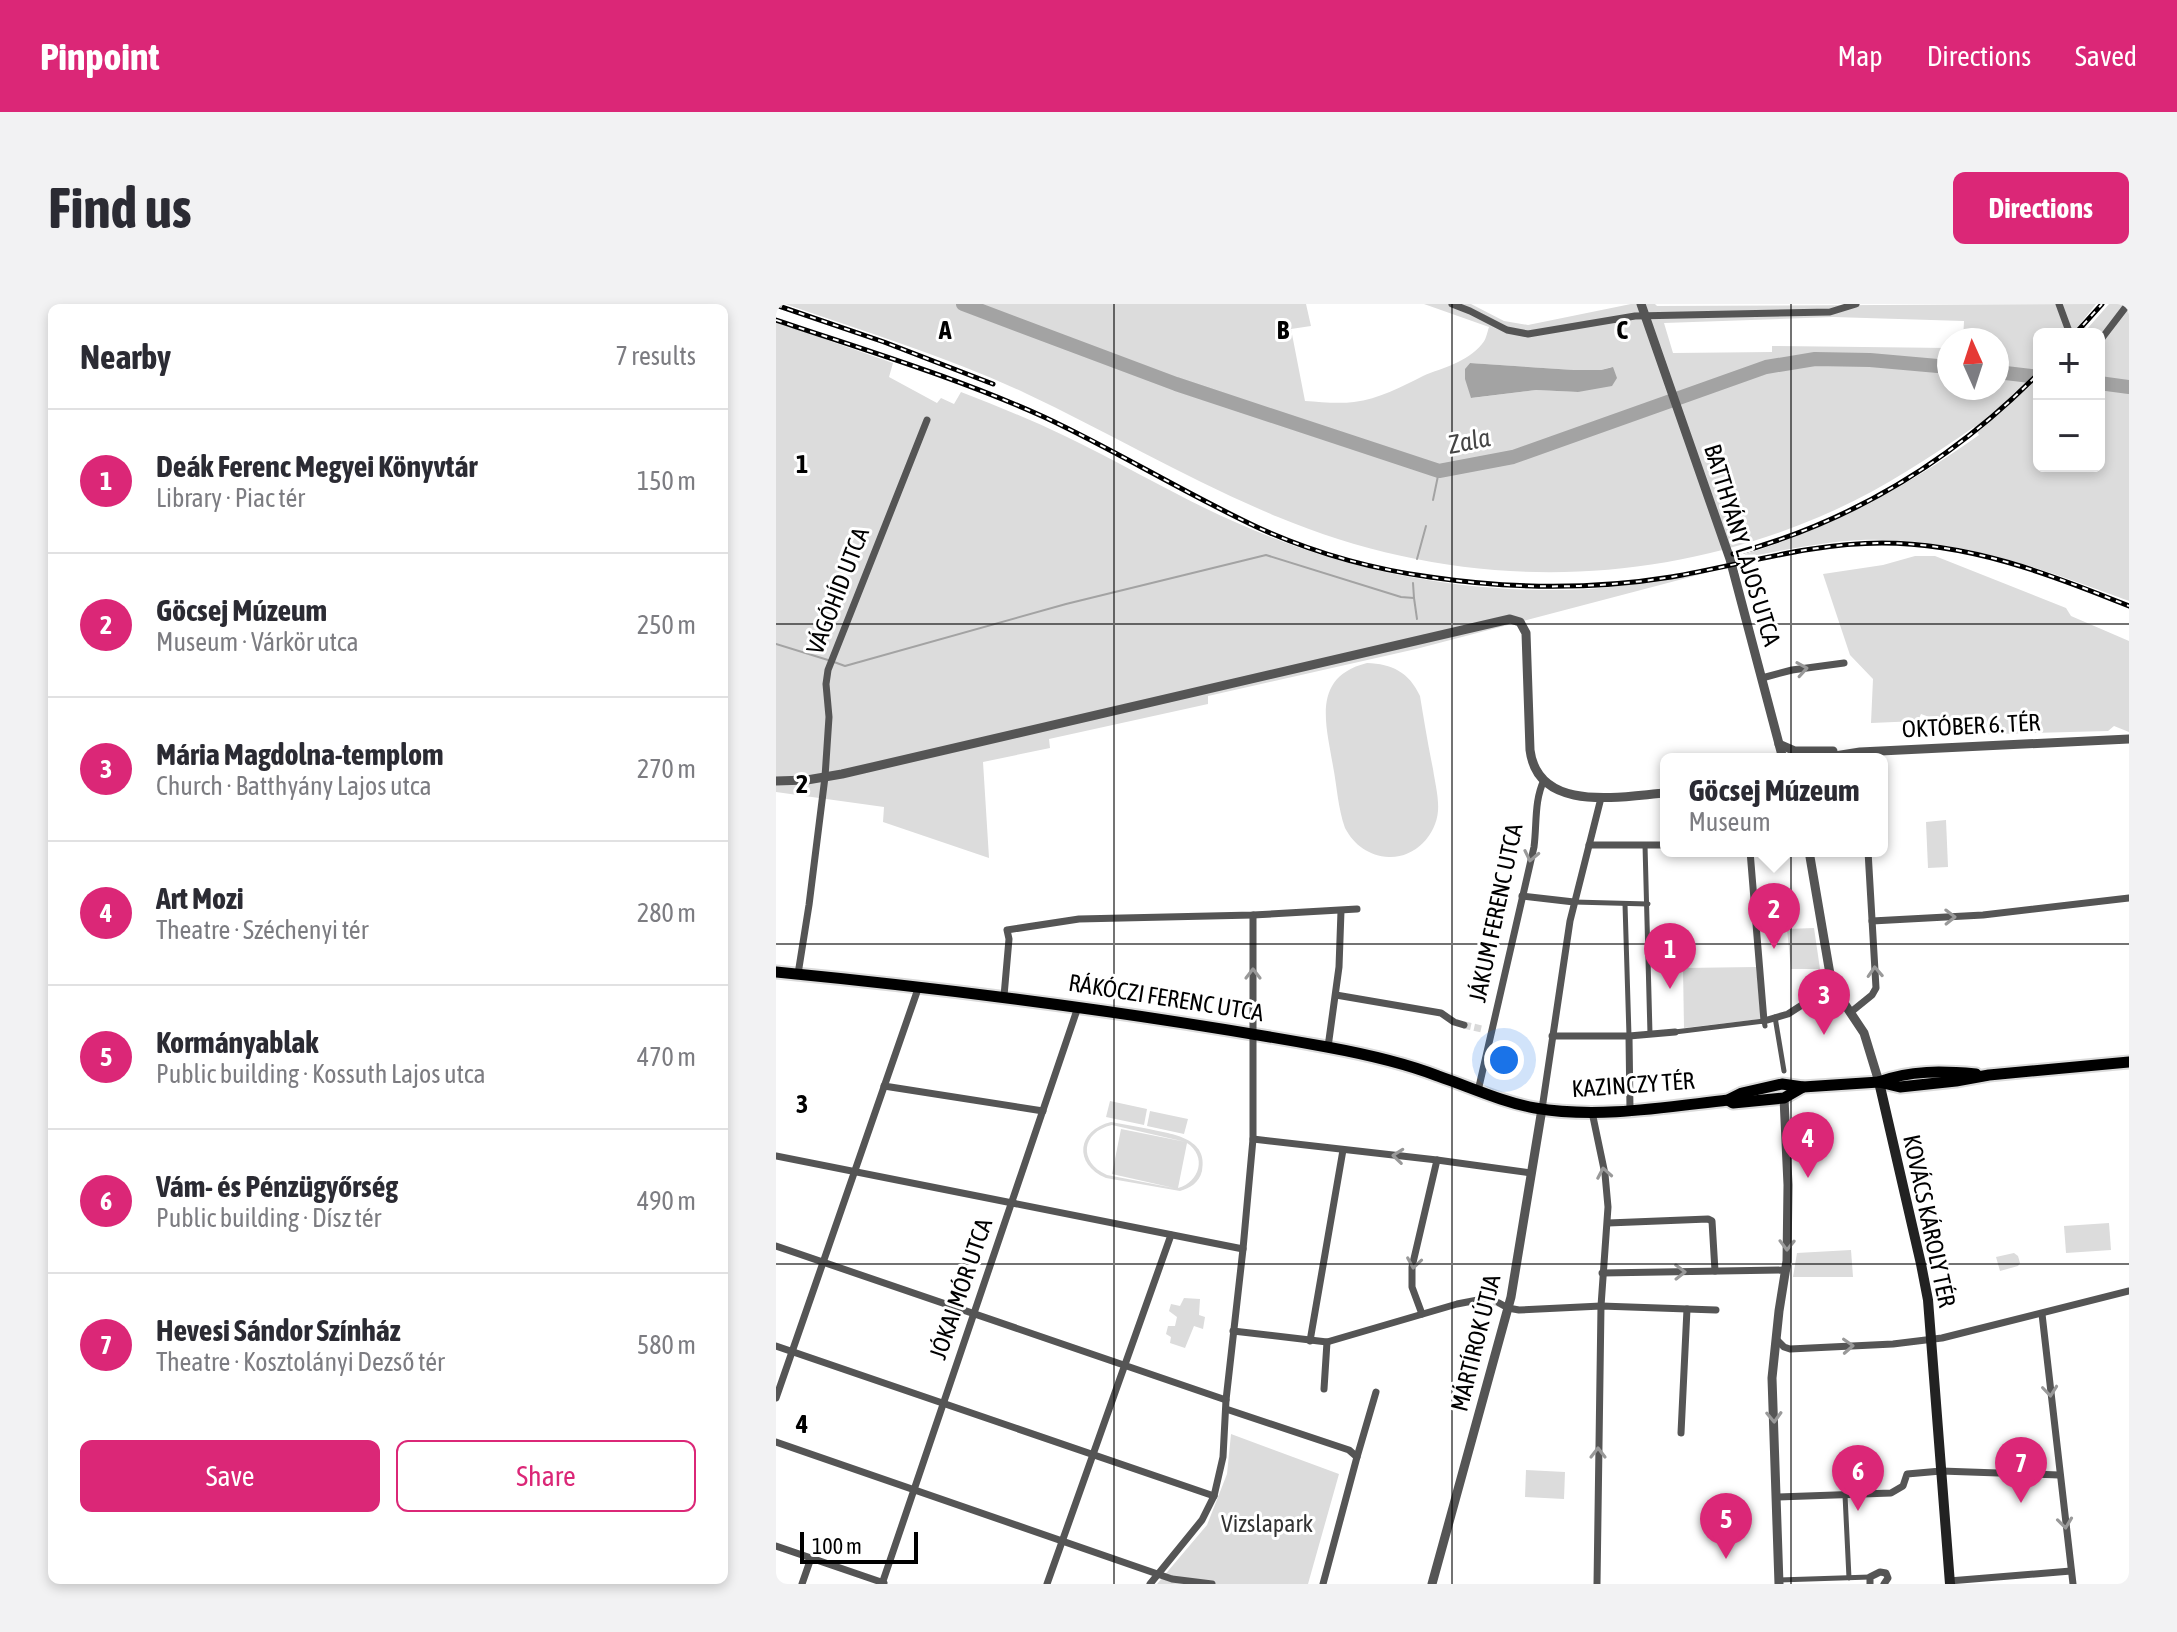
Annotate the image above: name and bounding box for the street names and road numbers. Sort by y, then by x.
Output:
street label: BATTHYÁNY LAJOS UTCA [1699,441,1786,649]
street label: VÁGÓHÍD UTCA [801,524,874,658]
street label: OKTÓBER 6. TÉR [1901,708,2041,743]
street label: JÁKUM FERENC UTCA [1463,821,1528,1005]
street label: RÁKÓCZI FERENC UTCA [1067,969,1266,1026]
street label: KAZINCZY TÉR [1571,1067,1695,1102]
street label: KOVÁCS KÁROLY TÉR [1898,1132,1961,1310]
street label: JÓKAI MÓR UTCA [924,1215,997,1363]
street label: MÁRTÍROK ÚTJA [1445,1271,1506,1414]

